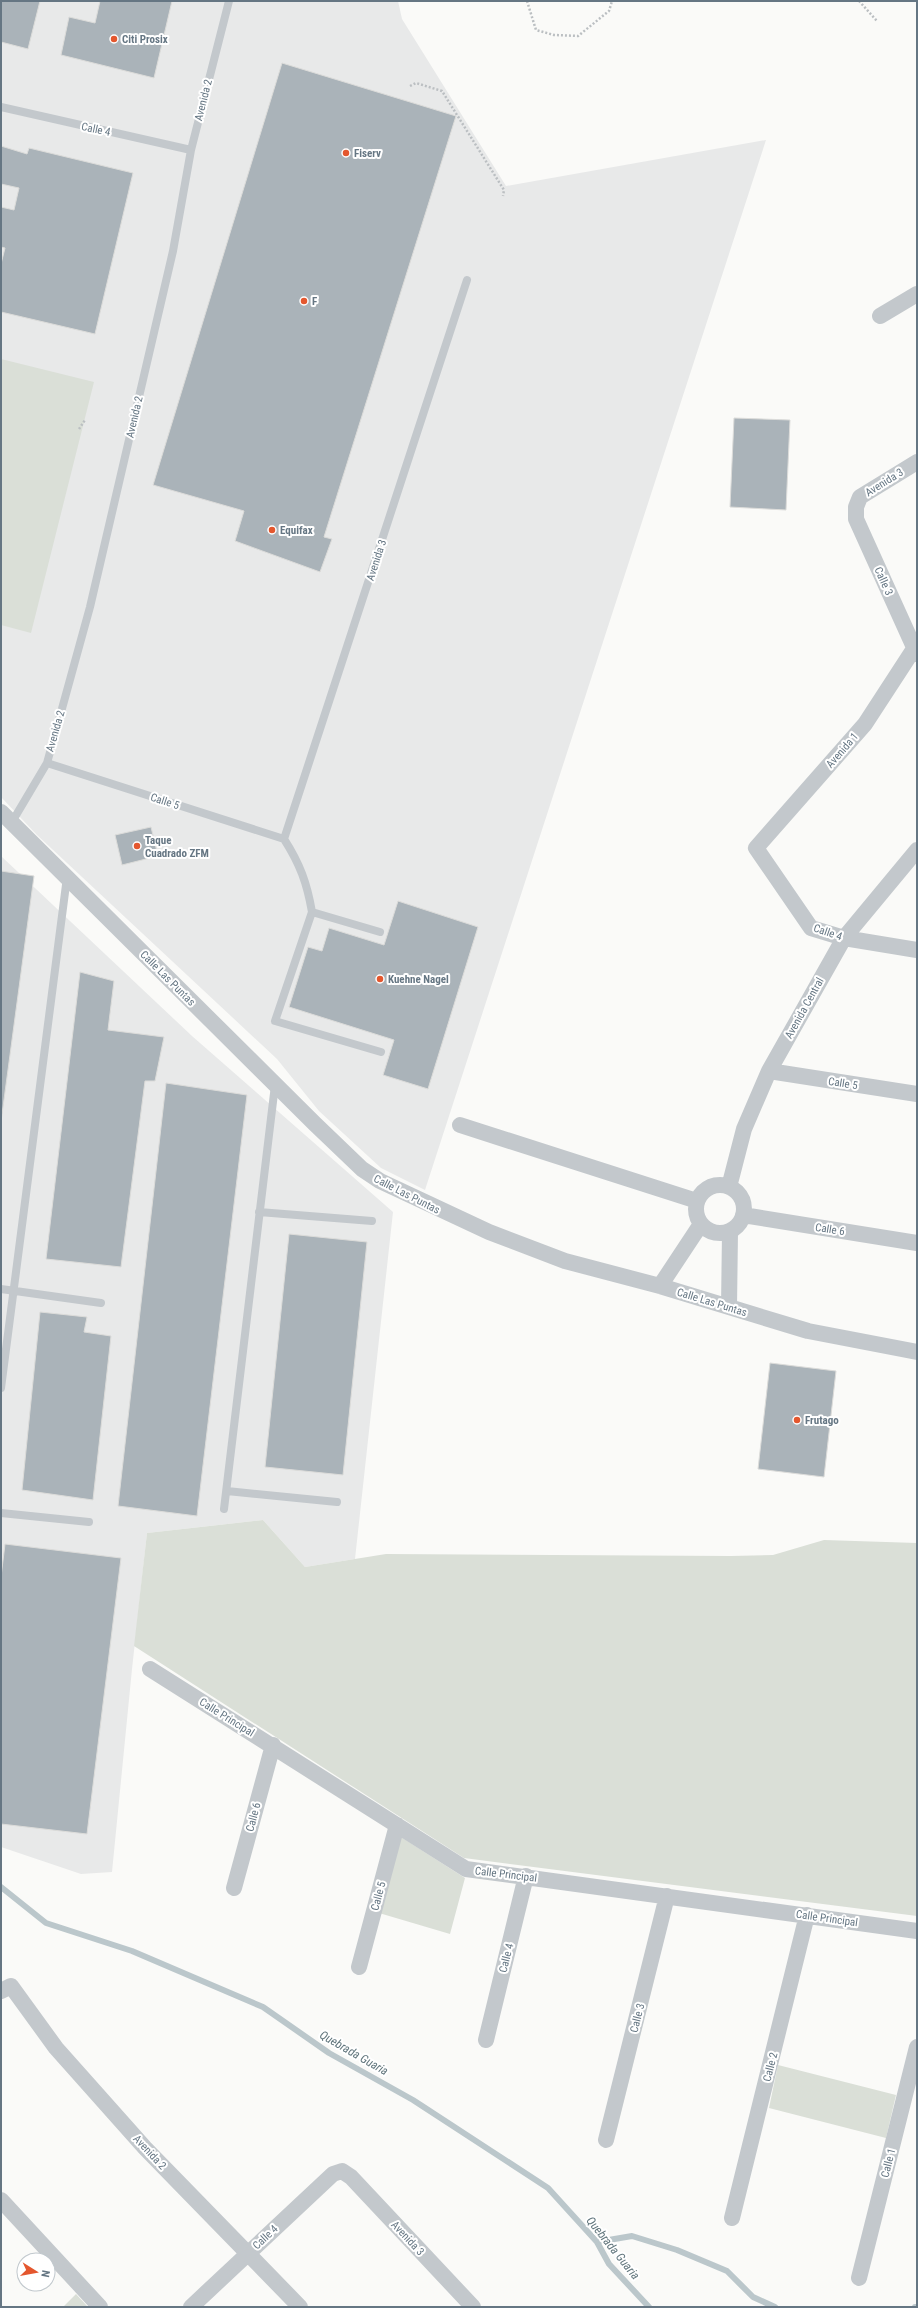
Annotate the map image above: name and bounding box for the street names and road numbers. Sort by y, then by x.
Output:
street label: Avenida 2 [192,78,215,122]
street label: Calle 4 [80,120,112,139]
street label: Avenida 2 [123,395,146,439]
street label: Avenida 3 [863,466,906,499]
street label: Avenida 3 [364,538,389,582]
street label: Calle 3 [872,565,896,597]
street label: Avenida 2 [43,709,68,753]
street label: Avenida 1 [824,730,861,771]
street label: Calle 5 [149,791,181,812]
street label: Calle 4 [812,921,845,944]
street label: Calle Las Puntas [137,948,198,1009]
street label: Avenida Central [782,975,827,1041]
street label: Calle 5 [827,1075,859,1092]
street label: Calle Las Puntas [371,1172,442,1217]
street label: Calle 6 [814,1221,846,1238]
street label: Calle Las Puntas [675,1286,748,1319]
street label: Calle Principal [197,1695,257,1739]
street label: Calle 6 [243,1801,264,1833]
street label: Calle Principal [474,1864,538,1885]
street label: Calle 5 [368,1880,389,1912]
street label: Calle Principal [795,1908,859,1929]
street label: Calle 4 [497,1942,517,1974]
street label: Calle 3 [628,2002,647,2034]
street label: Calle 2 [761,2051,780,2083]
street label: Avenida 2 [130,2132,169,2172]
street label: Calle 1 [879,2147,898,2179]
street label: Avenida 3 [388,2218,427,2258]
street label: Calle 4 [250,2222,281,2252]

